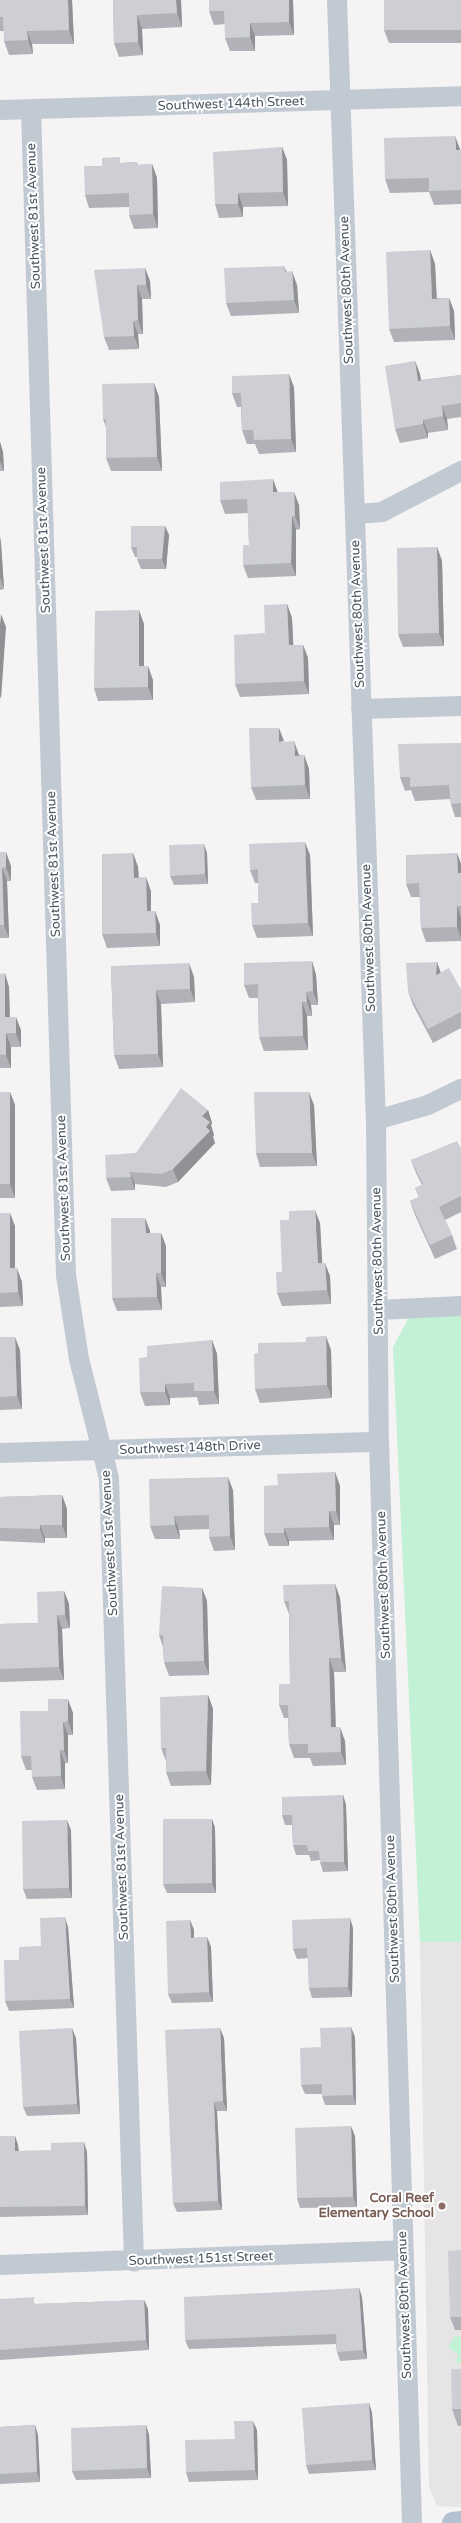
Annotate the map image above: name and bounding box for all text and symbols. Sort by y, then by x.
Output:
street label: Southwest 144th Street [157,94,305,114]
street label: Southwest 81st Avenue [24,143,44,289]
street label: Southwest 80th Avenue [337,216,357,364]
street label: Southwest 81st Avenue [34,467,54,613]
street label: Southwest 80th Avenue [348,540,368,688]
street label: Southwest 81st Avenue [44,791,64,937]
street label: Southwest 80th Avenue [359,864,379,1012]
street label: Southwest 81st Avenue [54,1115,74,1261]
street label: Southwest 80th Avenue [369,1187,387,1335]
street label: Southwest 148th Drive [119,1438,261,1458]
street label: Southwest 81st Avenue [98,1470,122,1616]
street label: Southwest 80th Avenue [374,1511,394,1659]
street label: Southwest 81st Avenue [112,1794,132,1940]
street label: Southwest 80th Avenue [383,1835,403,1983]
place label: Coral Reef Elementary School [319,2191,434,2222]
marker: Coral Reef Elementary School [437,2201,447,2211]
street label: Southwest 80th Avenue [395,2231,415,2379]
street label: Southwest 151st Street [128,2249,274,2269]

